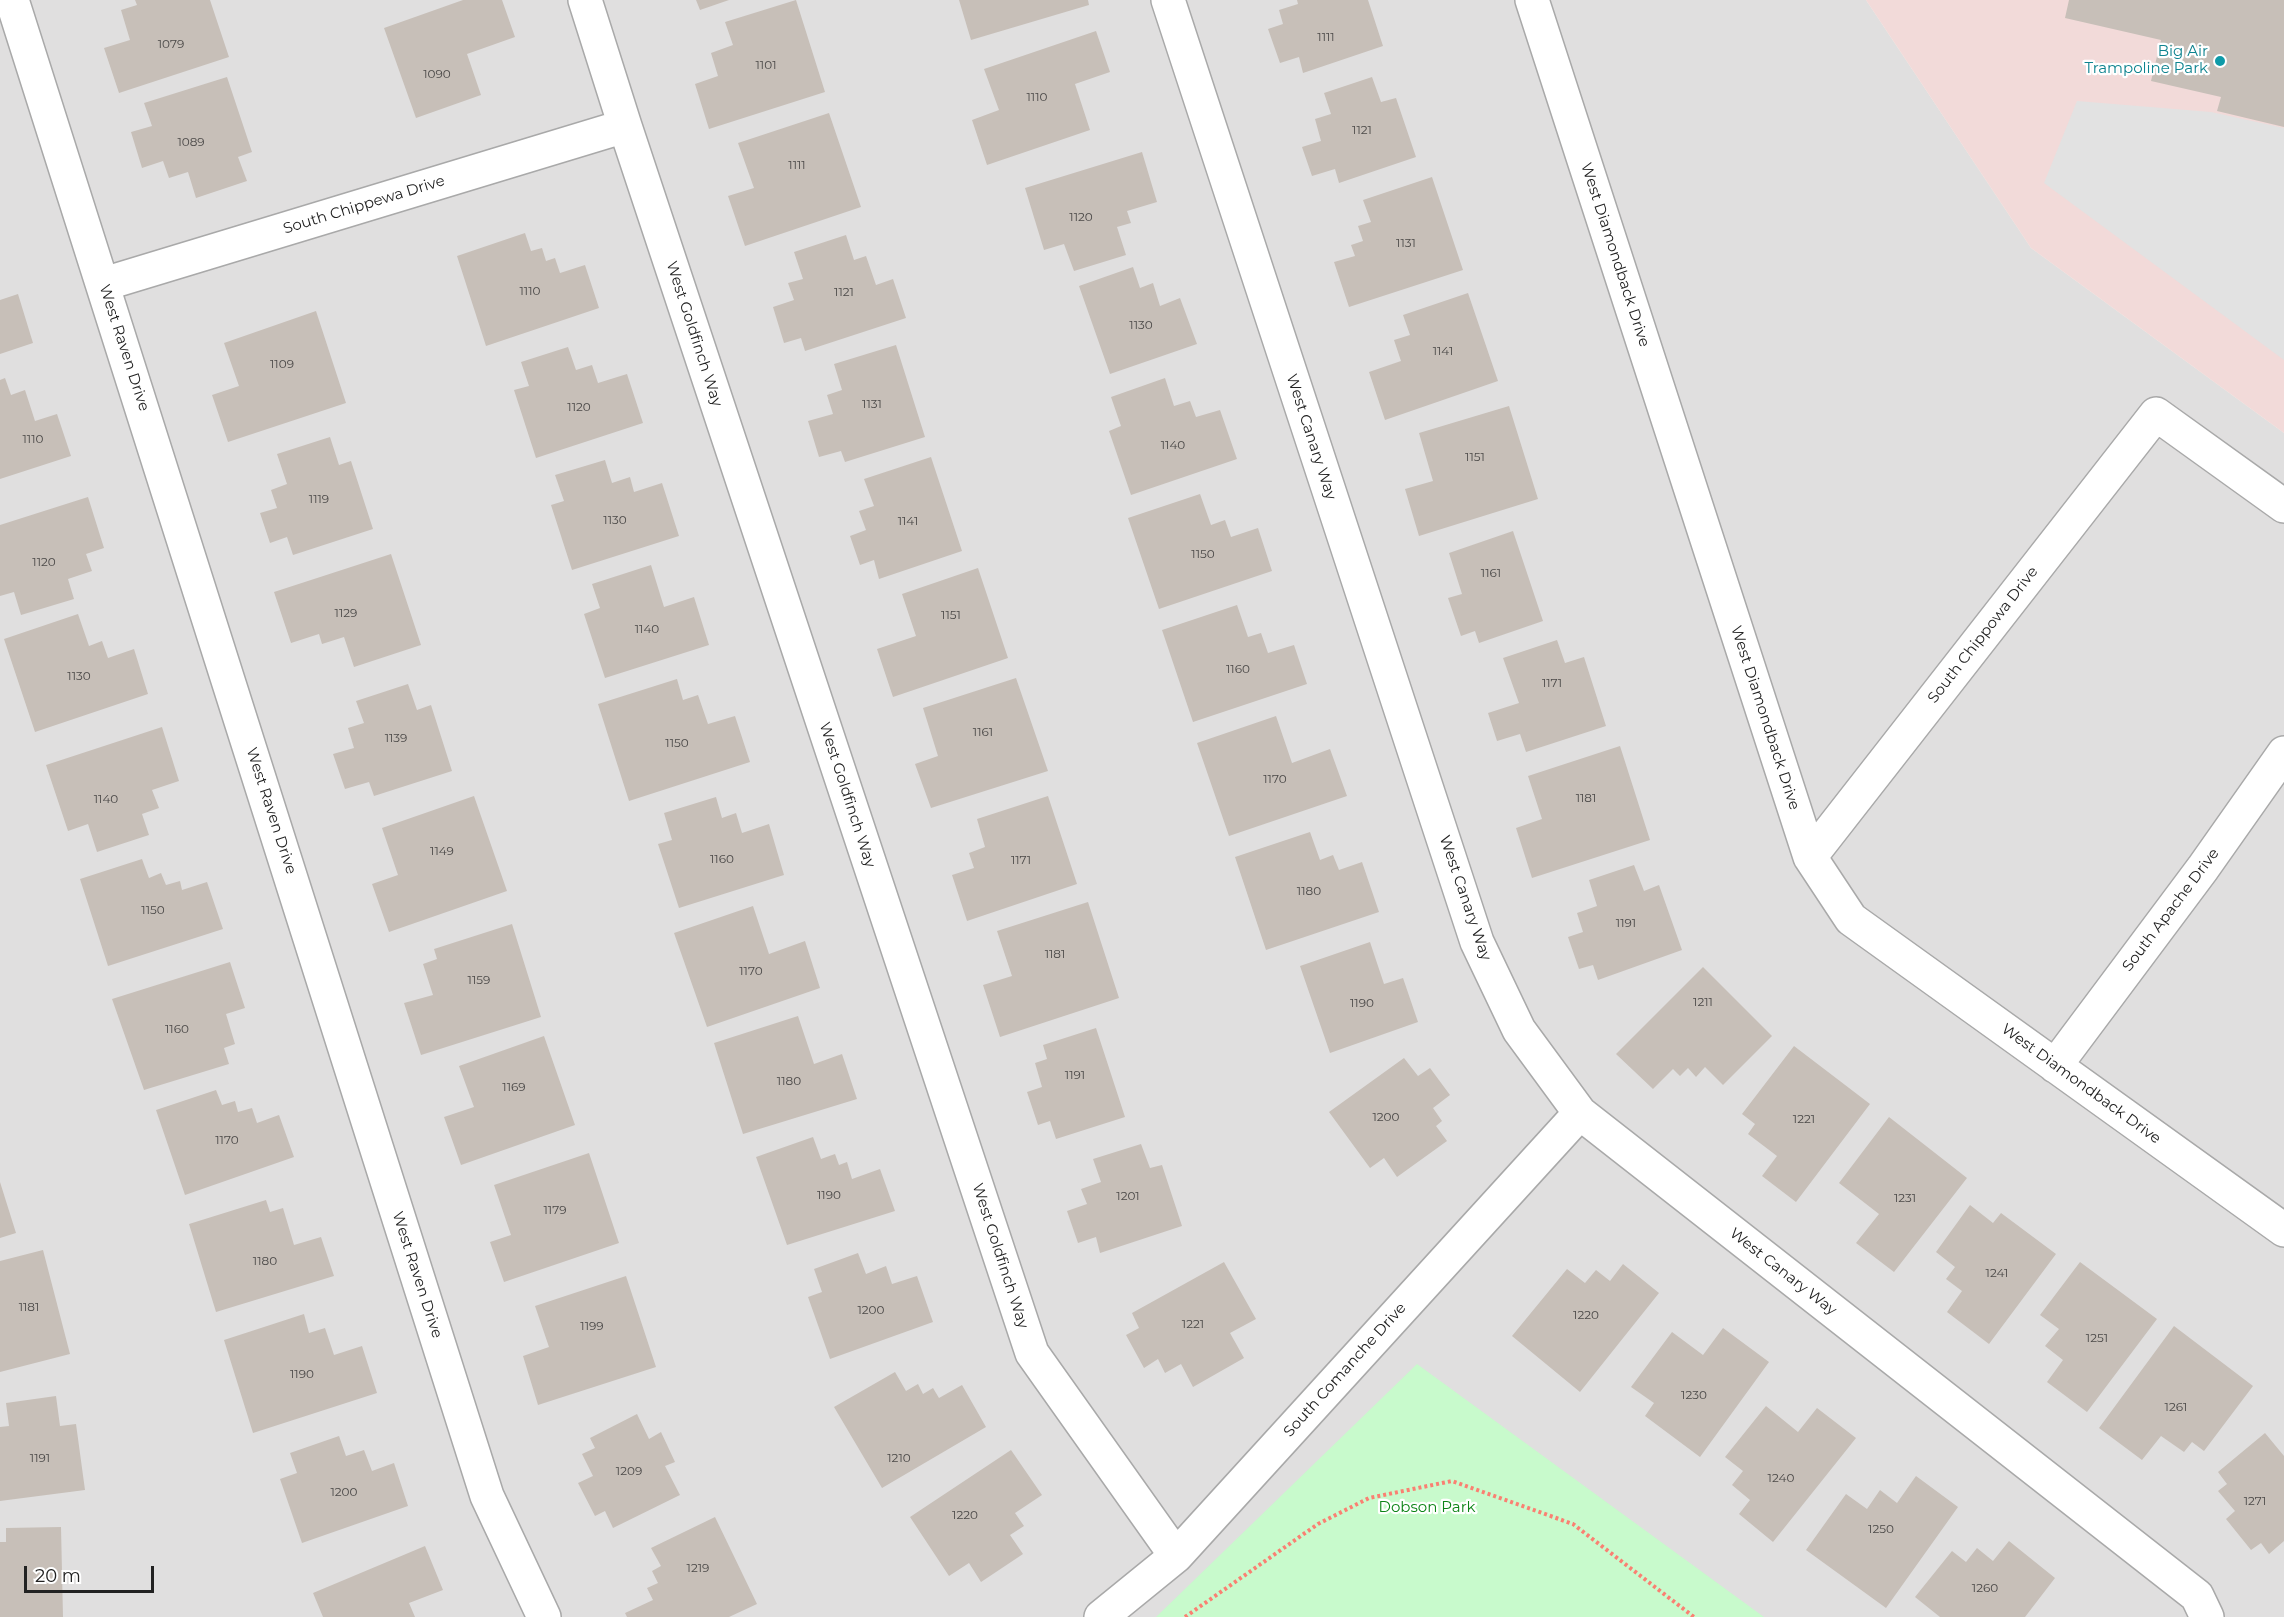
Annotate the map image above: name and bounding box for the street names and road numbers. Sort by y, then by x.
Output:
street label: West Diamondback Drive [1577,161,1653,349]
street label: South Chippewa Drive [281,172,447,238]
street label: West Goldfinch Way [662,259,726,409]
street label: West Raven Drive [95,282,153,414]
street label: West Canary Way [1282,372,1340,502]
street label: South Chippowa Drive [1924,563,2042,707]
street label: West Diamondback Drive [1727,624,1803,812]
street label: West Goldfinch Way [815,720,879,870]
street label: West Raven Drive [242,745,300,877]
street label: West Canary Way [1435,833,1495,963]
street label: South Apache Drive [2119,845,2223,975]
street label: West Diamondback Drive [1998,1020,2164,1148]
street label: West Goldfinch Way [968,1181,1032,1331]
street label: West Raven Drive [388,1209,446,1341]
street label: West Canary Way [1726,1225,1840,1319]
street label: South Comanche Drive [1280,1299,1410,1441]

